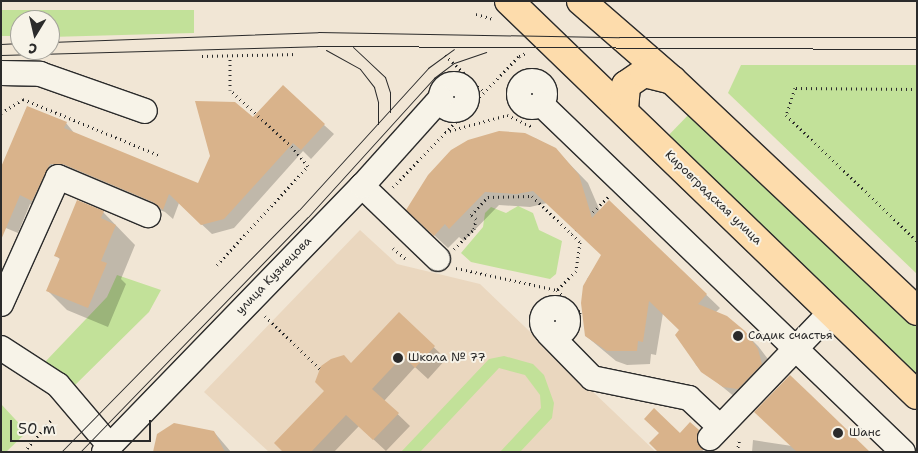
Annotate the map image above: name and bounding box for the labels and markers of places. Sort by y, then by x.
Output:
place label: Садик счастья [748,329,833,343]
marker: Садик счастья [732,330,744,342]
place label: Школа № 77 [408,351,486,365]
marker: Школа № 77 [392,352,404,364]
marker: Шанс [831,426,845,440]
place label: Шанс [849,426,881,440]

